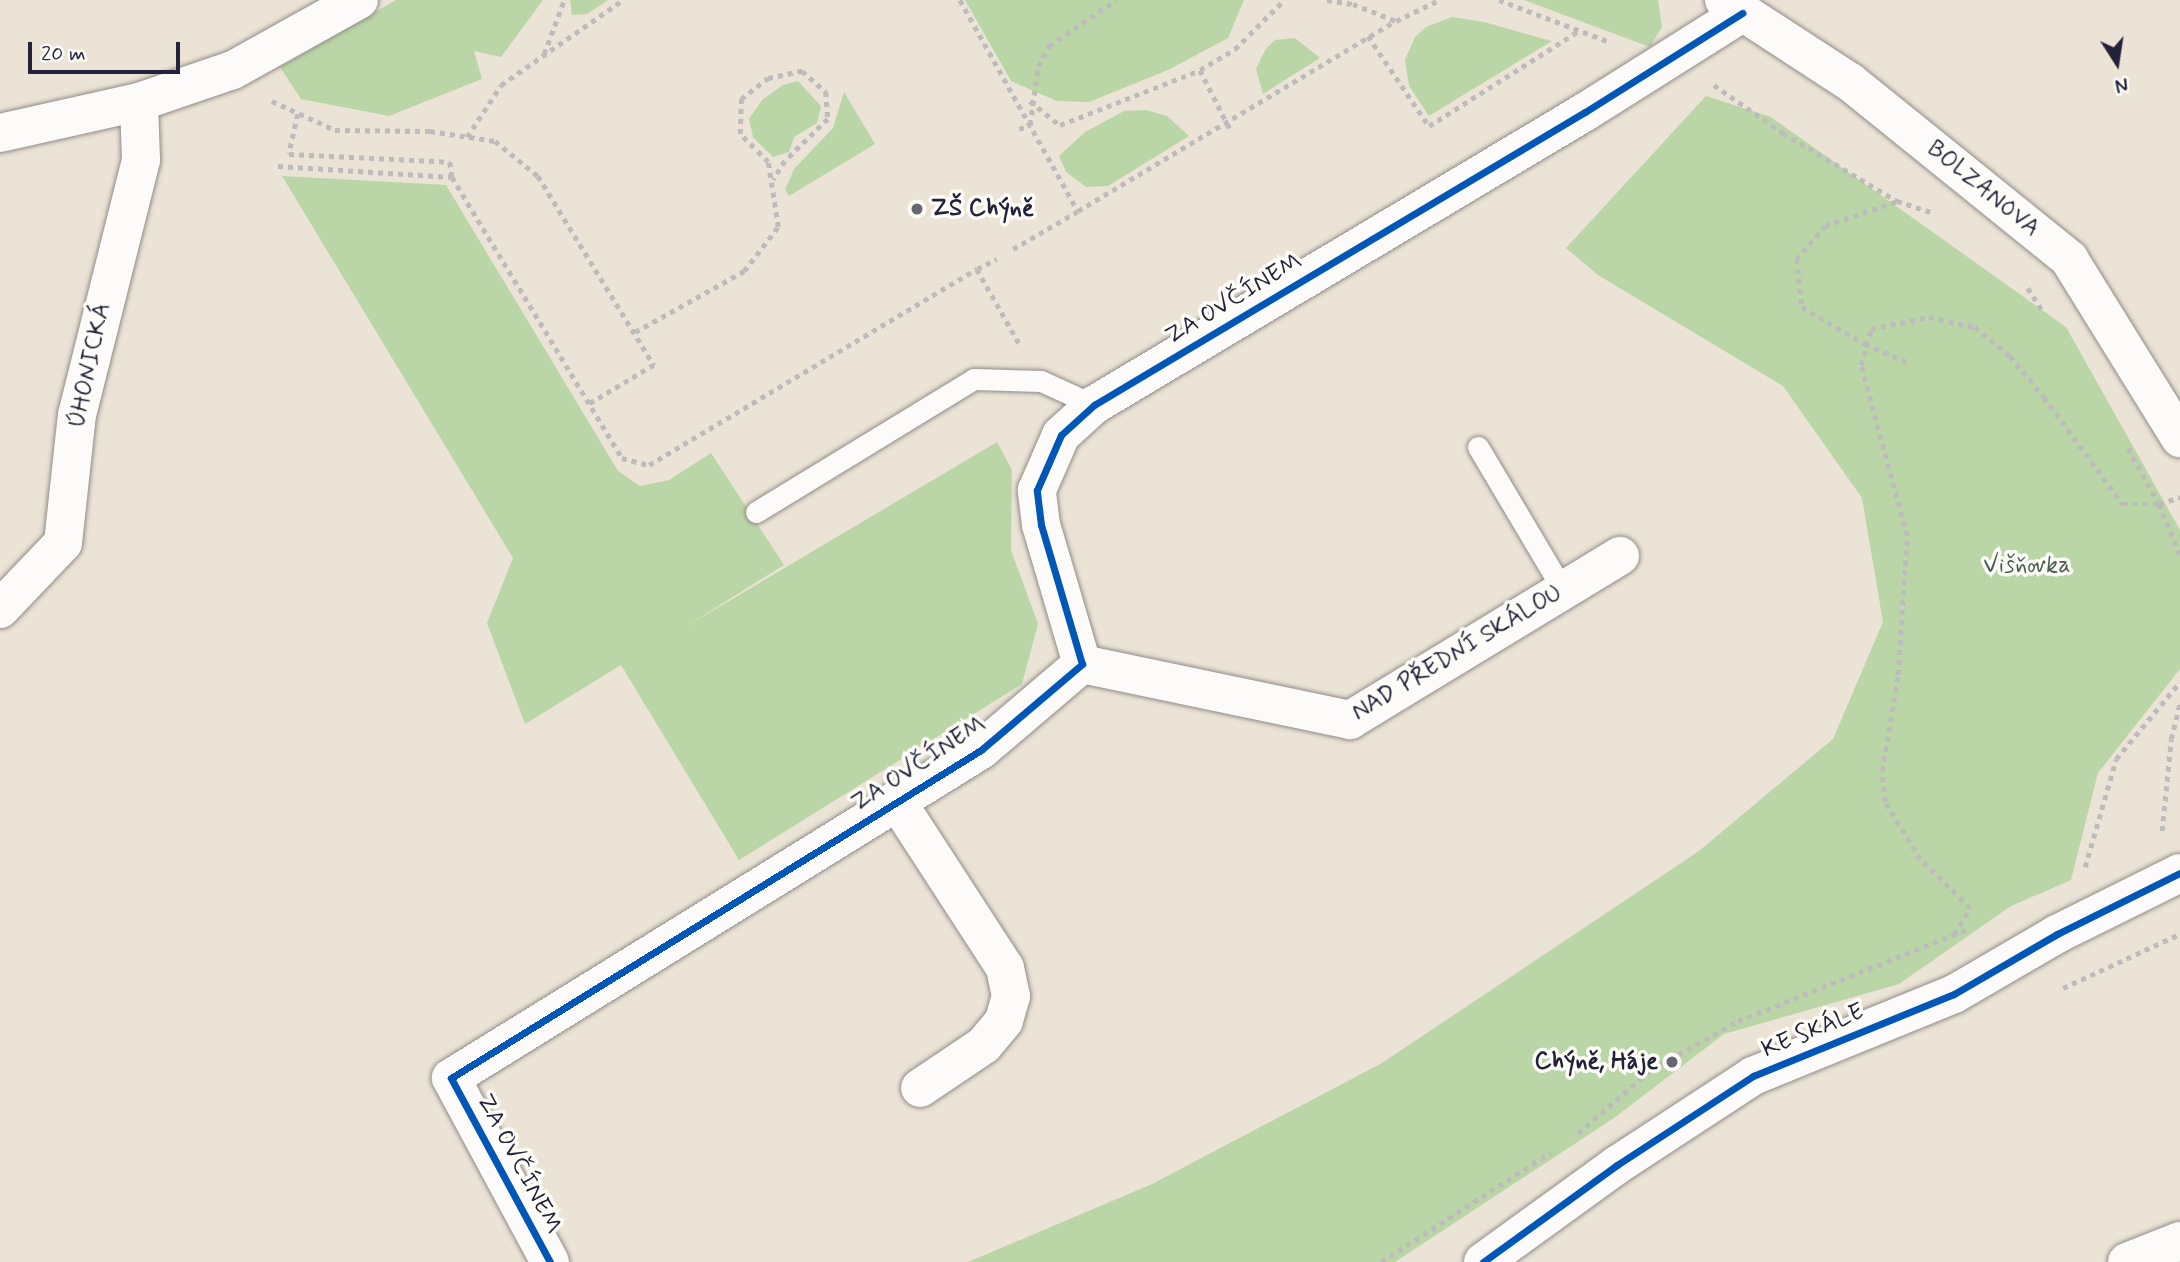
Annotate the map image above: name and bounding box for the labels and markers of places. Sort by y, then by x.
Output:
place label: ZŠ Chýně [931,195,1034,223]
marker: ZŠ Chýně [909,201,925,217]
place label: Chýně, Háje [1534,1048,1658,1076]
marker: Chýně, Háje [1664,1054,1680,1070]

